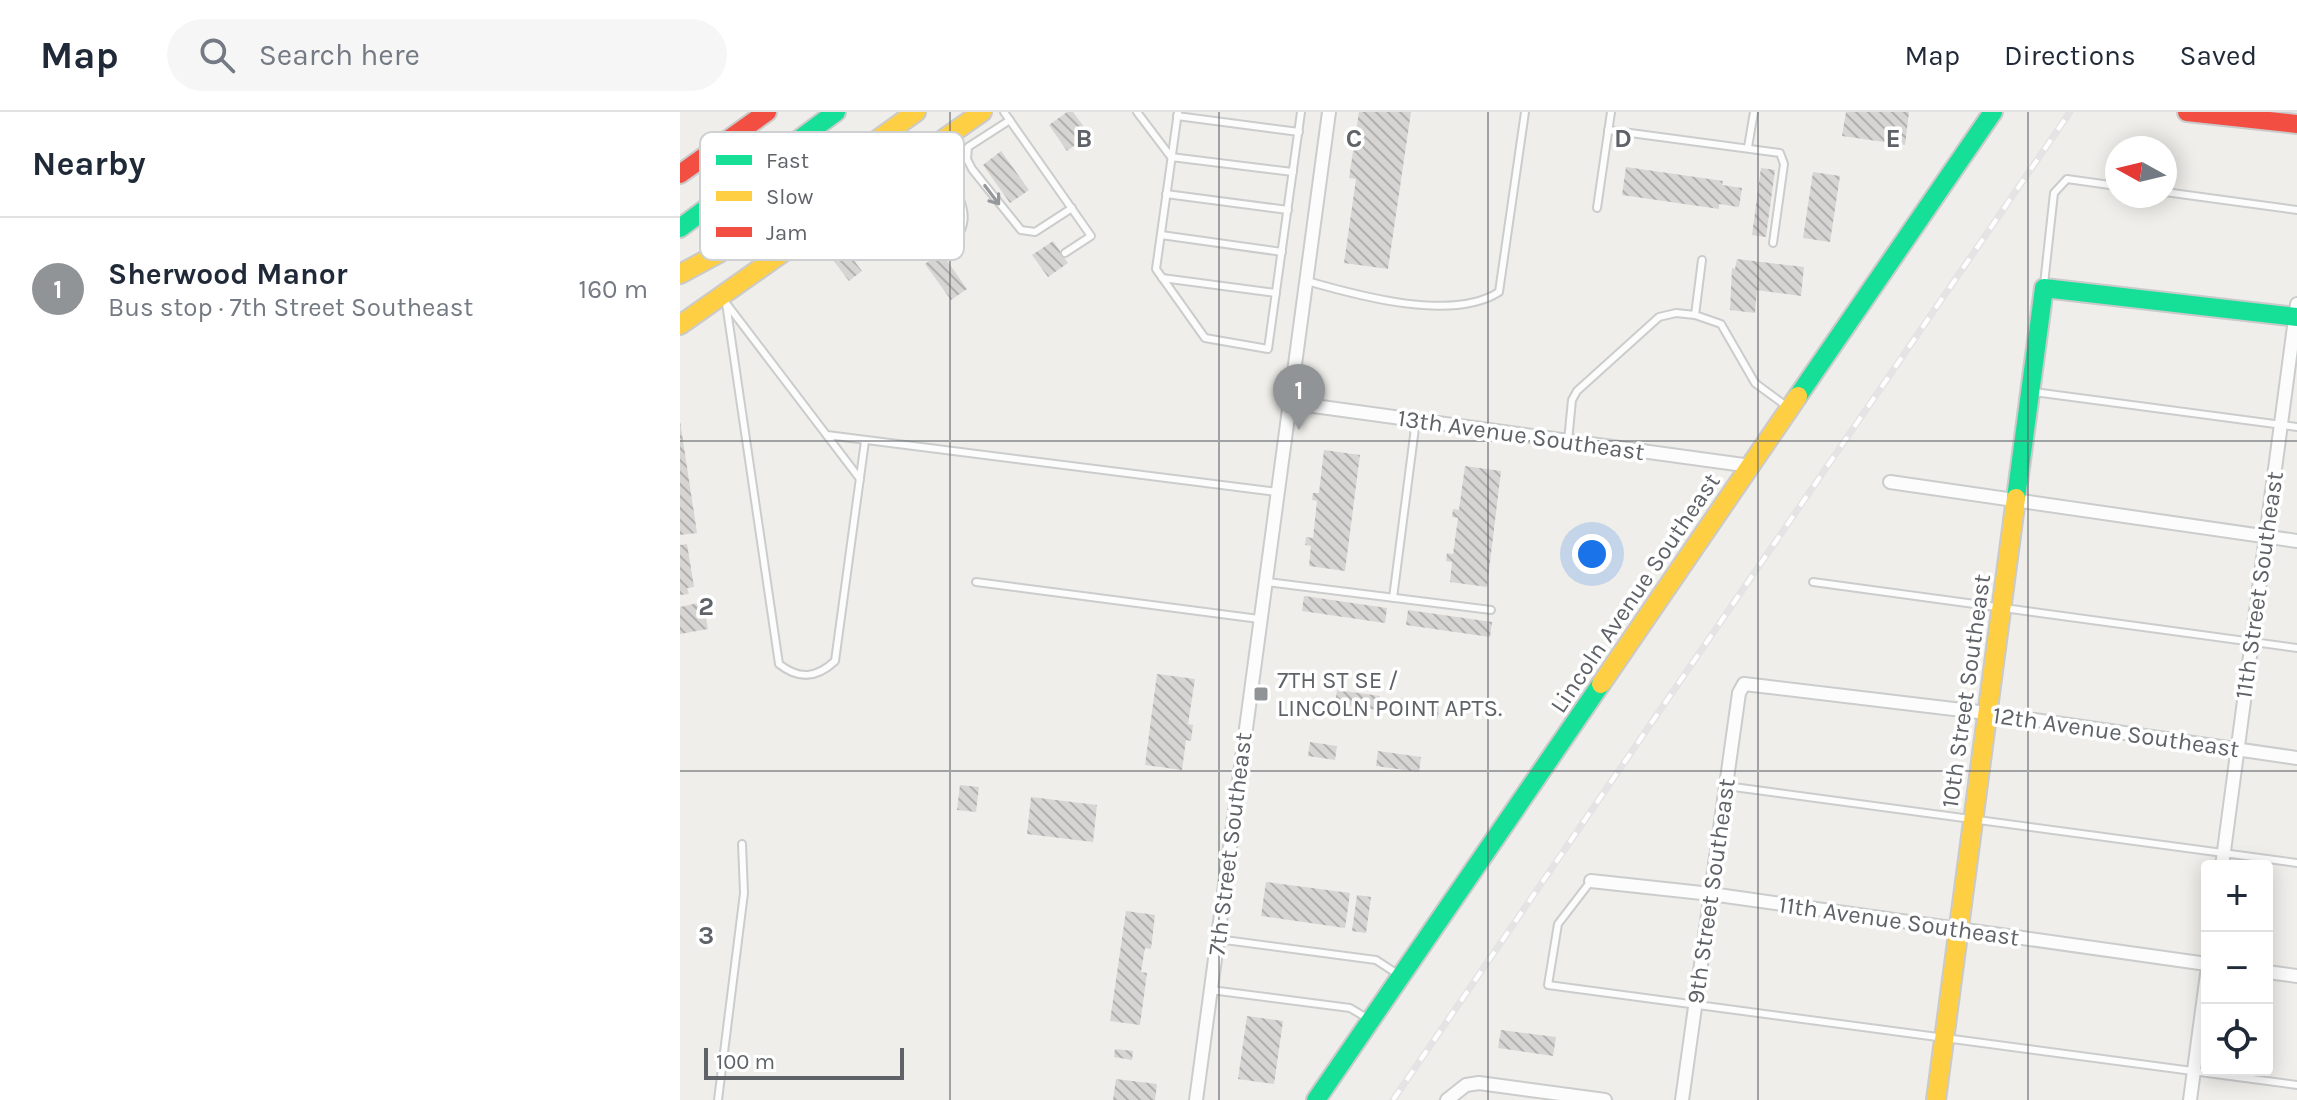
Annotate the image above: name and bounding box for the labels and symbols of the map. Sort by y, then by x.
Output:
text: B [1076,123,1092,154]
text: C [1346,123,1362,154]
text: D [1614,123,1632,154]
text: E [1885,123,1901,154]
legend [700,132,964,260]
north arrow [2105,136,2177,208]
text: Fast [766,148,809,174]
text: Slow [766,184,813,210]
one-way arrow [983,184,1000,205]
text: Jam [766,220,808,246]
pin: 1 [1273,364,1325,430]
street label: 13th Avenue Southeast [1396,404,1646,466]
street label: Lincoln Avenue Southeast [1544,468,1726,718]
street label: 11th Street Southeast [2229,469,2289,701]
your location [1572,534,1612,574]
street label: 10th Street Southeast [1936,572,1996,810]
text: 2 [698,591,714,622]
place label: 7TH ST SE / LINCOLN POINT APTS. [1277,666,1502,722]
marker: 7TH ST SE / LINCOLN POINT APTS. [1252,685,1270,703]
street label: 12th Avenue Southeast [1991,701,2241,763]
street label: 7th Street Southeast [1202,731,1258,957]
street label: 9th Street Southeast [1681,776,1741,1006]
street label: 11th Avenue Southeast [1777,890,2021,952]
text: 3 [698,920,714,951]
scale bar [704,1044,904,1080]

